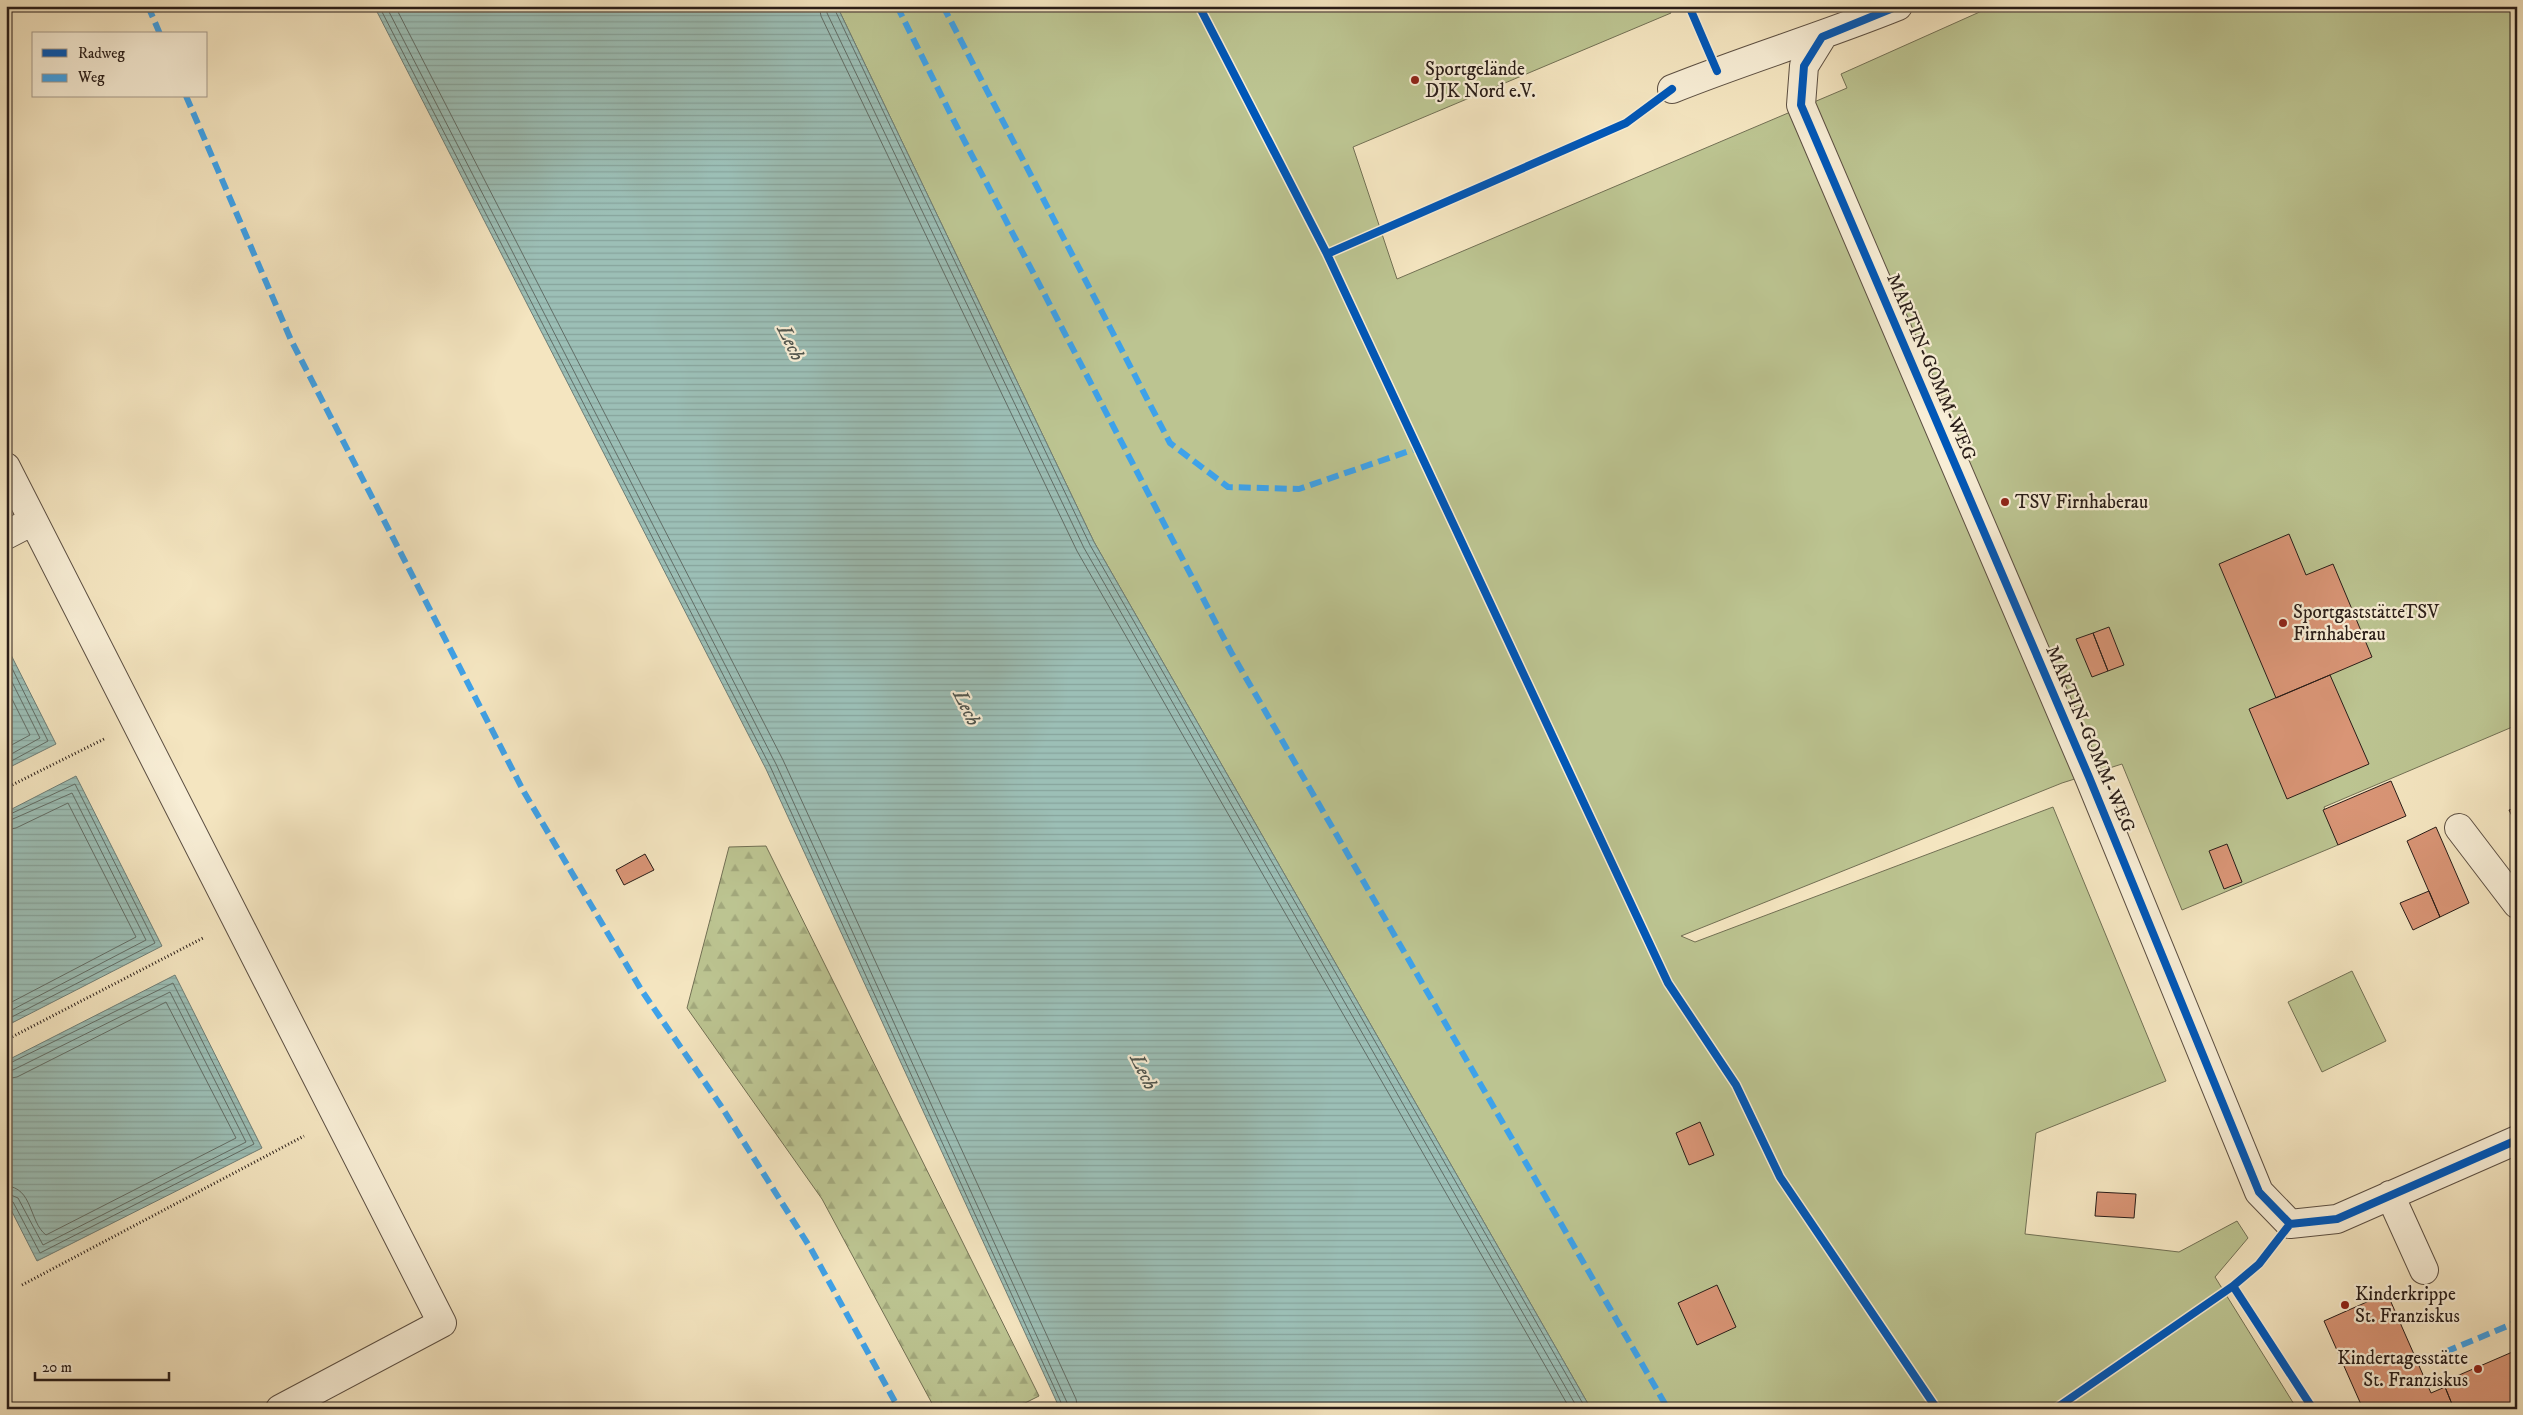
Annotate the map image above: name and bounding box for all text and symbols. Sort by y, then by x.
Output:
legend [32,32,208,98]
text: Radweg [78,44,126,63]
place label: Sportgelände DJK Nord e.V. [1425,58,1536,103]
text: Weg [77,68,105,87]
marker: Sportgelände DJK Nord e.V. [1409,74,1421,86]
street label: MARTIN-GOMM-WEG [1881,270,1981,464]
water label: Lech [770,320,809,365]
place label: TSV Firnhaberau [2015,491,2148,514]
marker: TSV Firnhaberau [1999,496,2011,508]
place label: SportgaststätteTSV Firnhaberau [2293,601,2440,646]
marker: SportgaststätteTSV Firnhaberau [2277,617,2289,629]
street label: MARTIN-GOMM-WEG [2040,642,2140,836]
water label: Lech [946,685,985,730]
water label: Lech [1123,1049,1162,1094]
place label: Kinderkrippe St. Franziskus [2355,1283,2460,1328]
marker: Kinderkrippe St. Franziskus [2339,1299,2351,1311]
place label: Kindertagesstätte St. Franziskus [2337,1347,2468,1392]
scale bar [35,1350,169,1382]
text: 20 m [42,1358,72,1377]
marker: Kindertagesstätte St. Franziskus [2472,1363,2484,1375]

